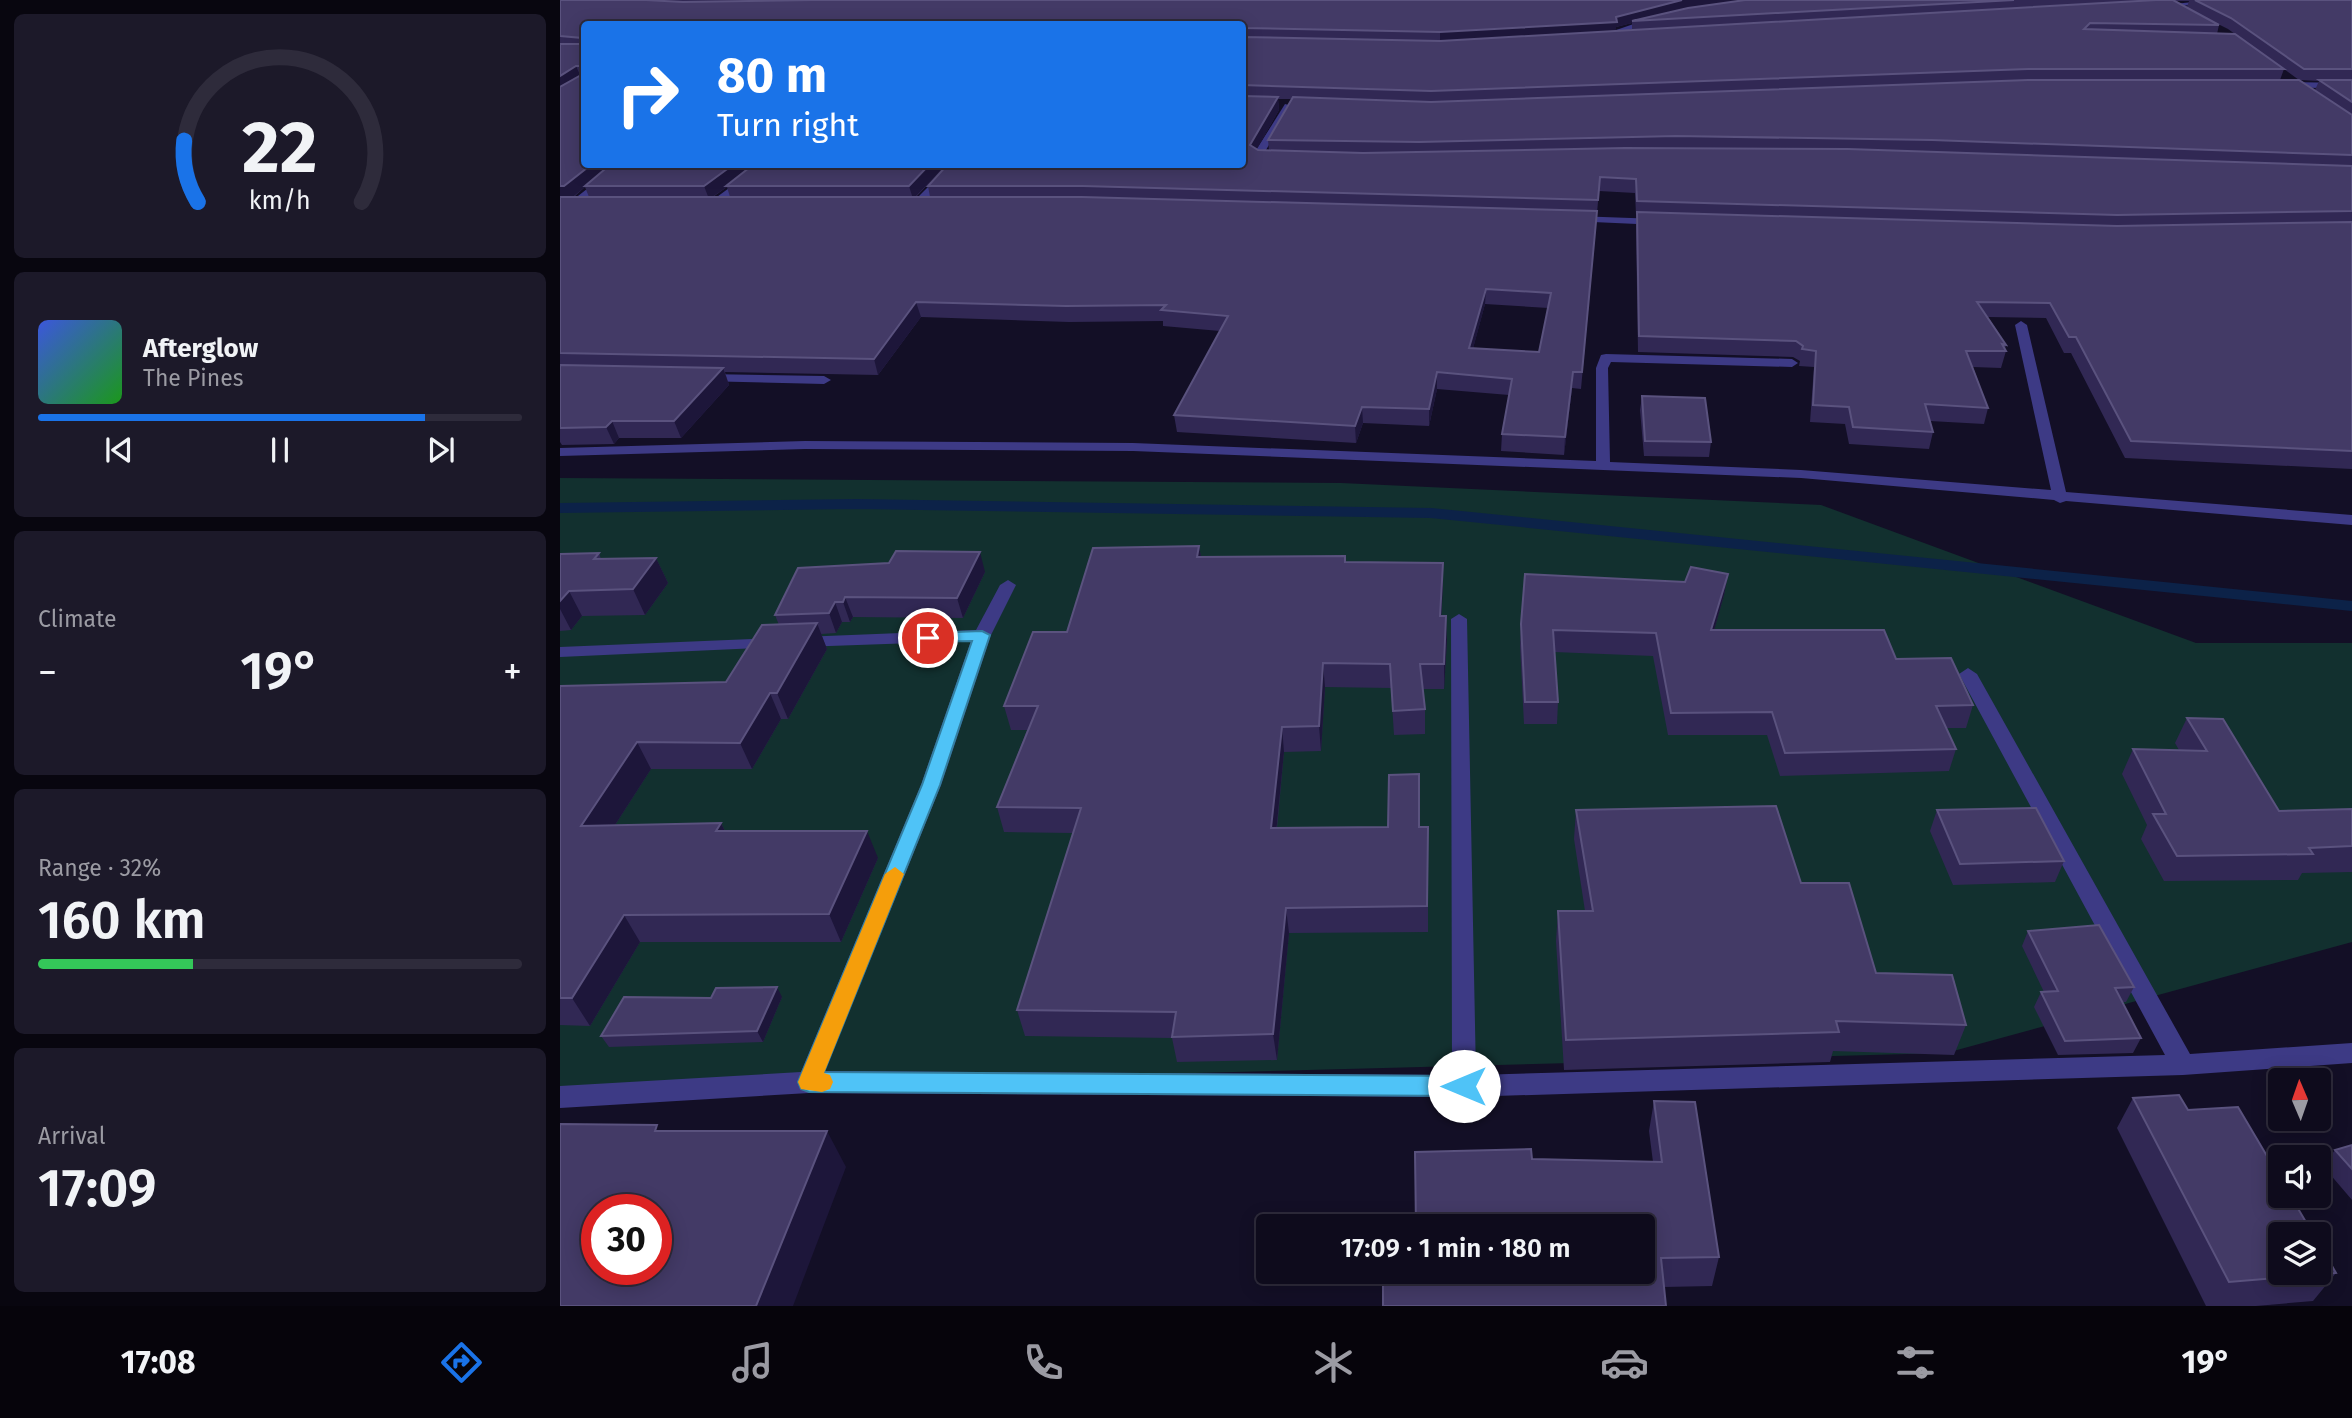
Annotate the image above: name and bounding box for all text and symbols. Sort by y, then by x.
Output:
text: 80 m [717,46,827,105]
icon: right [602,49,693,140]
text: 22 [242,105,318,192]
text: Turn right [717,106,859,144]
text: km/h [249,186,311,216]
text: Afterglow [143,333,258,364]
text: The Pines [143,364,244,392]
icon: previous [100,431,138,469]
icon: pause [261,431,299,469]
icon: next [422,431,460,469]
text: Climate [38,605,117,633]
pin [898,608,958,668]
icon: arrive [909,619,947,657]
text: 19° [240,640,320,703]
text: − [38,649,57,695]
text: + [503,649,522,695]
text: Range · 32% [38,854,161,882]
text: 160 km [38,889,206,952]
position arrow [1427,1049,1501,1123]
north arrow [2268,1068,2331,1130]
map controls [2268,1068,2331,1285]
text: Arrival [38,1122,105,1150]
button: sound [2268,1145,2331,1208]
text: 17:09 [38,1157,157,1220]
speed limit sign: 30 [581,1194,672,1285]
button: layers [2268,1222,2331,1285]
text: 17:09 · 1 min · 180 m [1341,1233,1570,1264]
icon: directions [437,1338,486,1387]
icon: music [728,1338,777,1387]
icon: phone [1019,1338,1068,1387]
icon: climate [1309,1338,1358,1387]
icon: car [1600,1338,1649,1387]
icon: filters [1891,1338,1940,1387]
text: 17:08 [121,1343,196,1381]
text: 19° [2182,1343,2231,1381]

